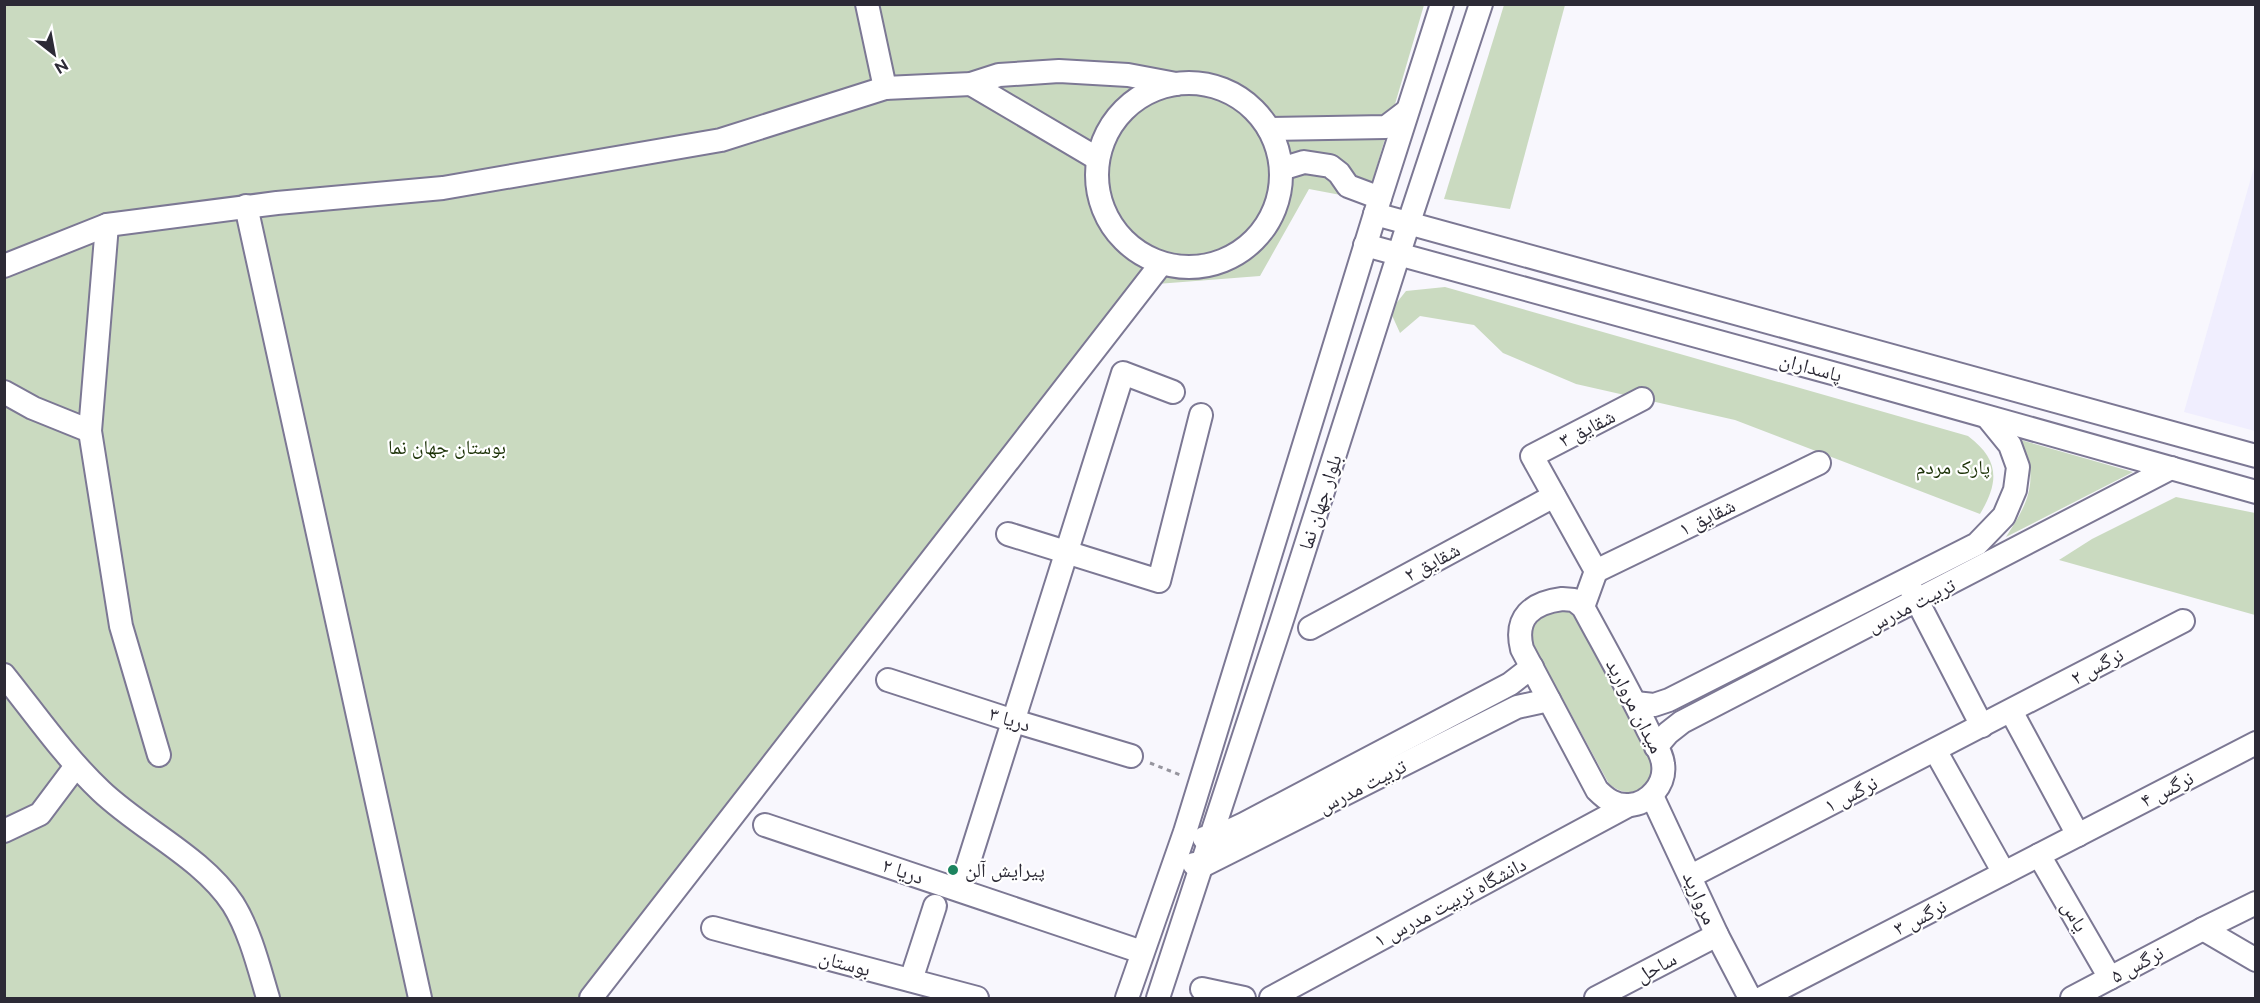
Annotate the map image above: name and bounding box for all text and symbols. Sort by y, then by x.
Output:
north arrow [24,24,84,84]
text: N [51,55,72,78]
street label: پاسداران [1777,347,1845,387]
street label: شقایق ۳ [1555,404,1619,452]
park label: بوستان جهان نما [388,435,506,459]
street label: بلوار جهان نما [1293,452,1347,552]
park label: پارک مردم [1916,455,1990,481]
street label: شقایق ۱ [1675,493,1739,541]
street label: شقایق ۲ [1400,537,1464,587]
street label: تربیت مدرس [1863,573,1959,637]
street label: نرگس ۲ [2067,642,2127,690]
street label: میدان مروارید [1601,655,1669,757]
street label: دریا ۳ [986,701,1034,737]
street label: تربیت مدرس [1314,754,1410,818]
street label: نرگس ۴ [2136,766,2198,812]
street label: نرگس ۱ [1820,771,1882,817]
street label: ۱ دانشگاه تربیت مدرس [1370,852,1530,952]
street label: دریا ۲ [879,853,927,889]
place label: پیرایش آلن [965,858,1045,882]
marker: پیرایش آلن [946,863,960,877]
street label: مروارید [1678,868,1722,928]
street label: نرگس ۳ [1889,894,1951,940]
street label: یاس [2057,896,2093,936]
street label: ۵ نرگس [2106,940,2168,988]
street label: بوستان [817,945,873,981]
street label: ساحل [1631,946,1681,988]

